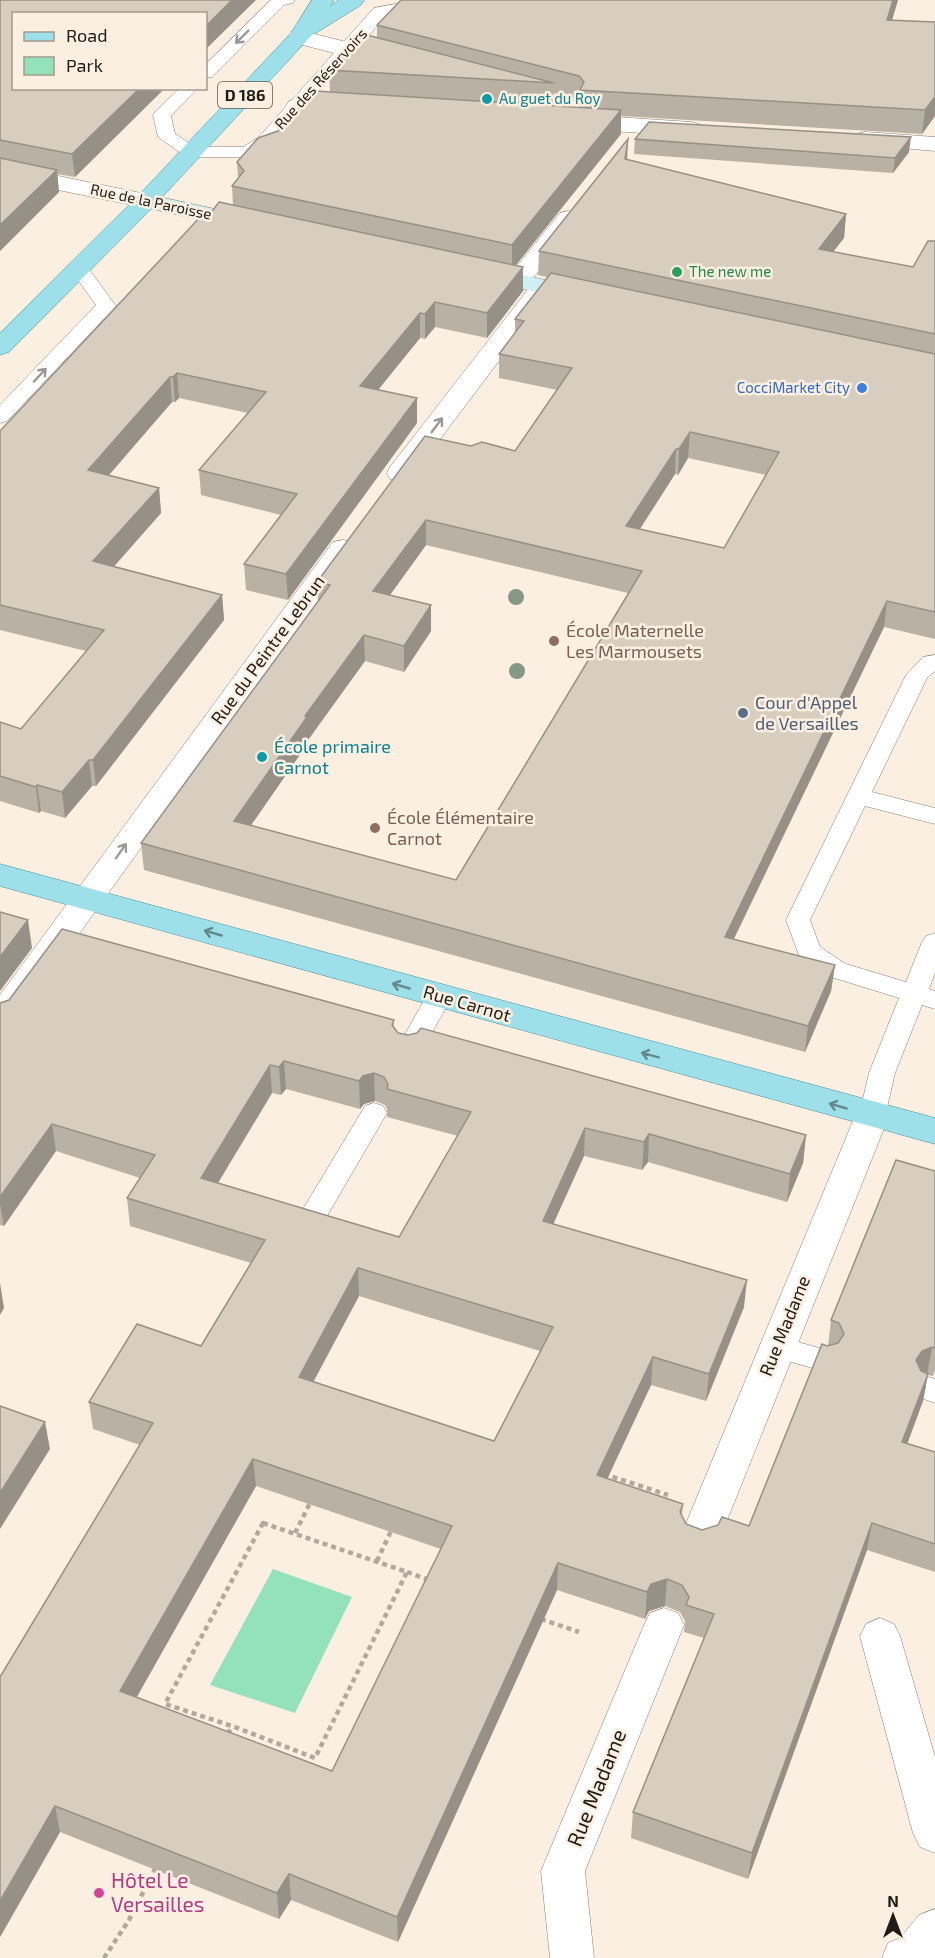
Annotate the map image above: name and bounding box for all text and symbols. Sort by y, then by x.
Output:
legend [12,12,207,90]
text: Road [66,24,107,46]
street label: Rue des Réservoirs [270,24,370,132]
one-way arrow [235,29,250,44]
text: Park [66,54,103,76]
road number: D 186 [218,82,272,108]
place label: Au guet du Roy [499,89,600,107]
marker: Au guet du Roy [480,92,494,106]
street label: Rue de la Paroisse [89,179,214,223]
place label: The new me [689,262,771,280]
marker: The new me [670,265,684,279]
one-way arrow [33,367,47,382]
place label: CocciMarket City [737,378,850,396]
marker: CocciMarket City [855,381,869,395]
one-way arrow [430,417,443,433]
street label: Rue du Peintre Lebrun [206,570,329,728]
place label: École Maternelle Les Marmousets [566,619,704,662]
marker: École Maternelle Les Marmousets [547,634,561,648]
place label: Cour d'Appel de Versailles [755,691,859,734]
marker: Cour d'Appel de Versailles [736,706,750,720]
place label: École primaire Carnot [274,735,391,778]
marker: École primaire Carnot [255,750,269,764]
place label: École Élémentaire Carnot [387,806,534,849]
marker: École Élémentaire Carnot [368,821,382,835]
one-way arrow [115,844,127,860]
one-way arrow [204,927,223,938]
one-way arrow [392,980,411,991]
street label: Rue Carnot [421,980,514,1026]
one-way arrow [640,1049,659,1060]
one-way arrow [829,1100,848,1111]
street label: Rue Madame [754,1272,814,1379]
street label: Rue Madame [561,1725,630,1850]
place label: Hôtel Le Versailles [111,1867,205,1916]
marker: Hôtel Le Versailles [92,1886,106,1900]
north arrow [863,1886,923,1946]
text: N [887,1891,899,1910]

